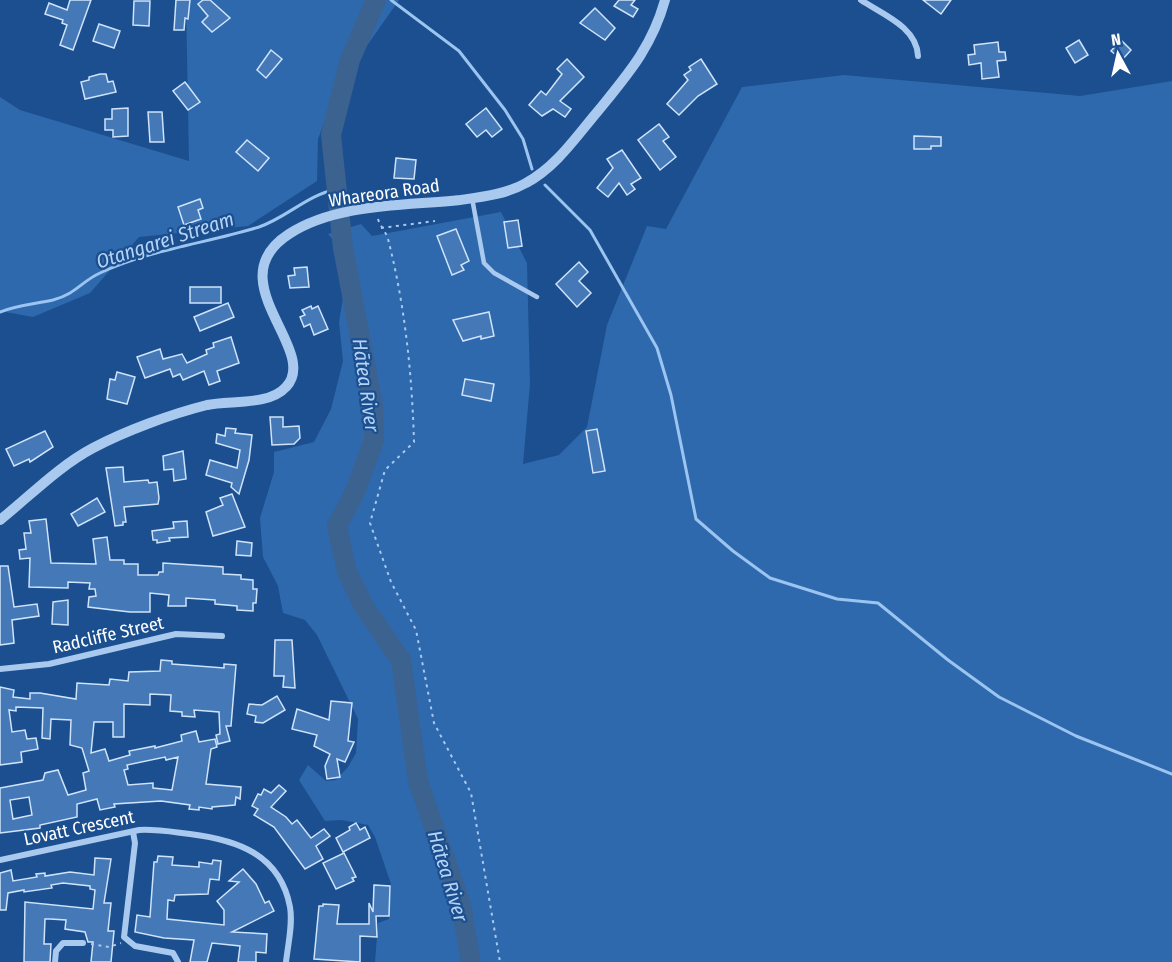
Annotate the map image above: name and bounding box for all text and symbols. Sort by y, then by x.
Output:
north arrow [1088,24,1148,84]
text: N [1110,30,1122,50]
street label: Whareora Road [327,174,441,212]
water label: Otangarei Stream [93,206,237,274]
water label: Hātea River [348,337,385,434]
street label: Radcliffe Street [50,612,166,658]
street label: Lovatt Crescent [22,806,136,850]
water label: Hātea River [423,828,474,926]

